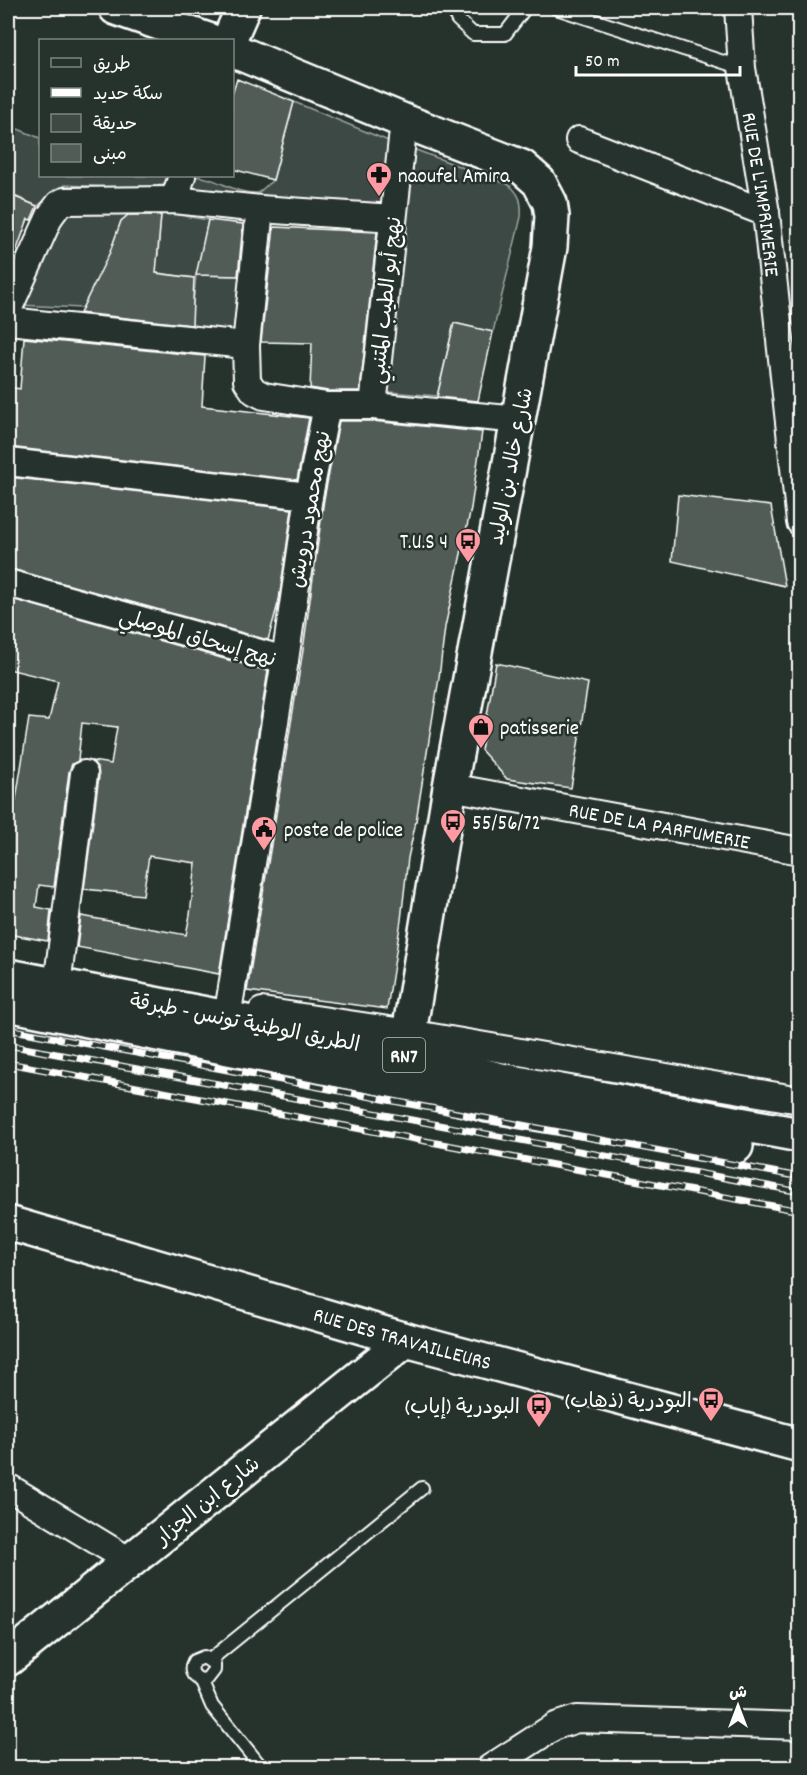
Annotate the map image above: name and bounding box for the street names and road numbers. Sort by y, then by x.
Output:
street label: RUE DE L'IMPRIMERIE [732,110,785,279]
street label: نهج أبو الطيب المتنبي [364,215,413,386]
street label: شارع خالد بن الوليد [483,385,543,548]
street label: نهج محمود درويش [283,429,341,590]
street label: نهج إسحاق الموصلي [115,603,279,678]
street label: RUE DE LA PARFUMERIE [566,797,752,860]
street label: الطريق الوطنية تونس - طبرقة [127,988,362,1062]
road number: RN7 [383,1038,425,1072]
street label: RUE DES TRAVAILLEURS [309,1301,494,1380]
street label: شارع ابن الجزار [149,1451,268,1555]

